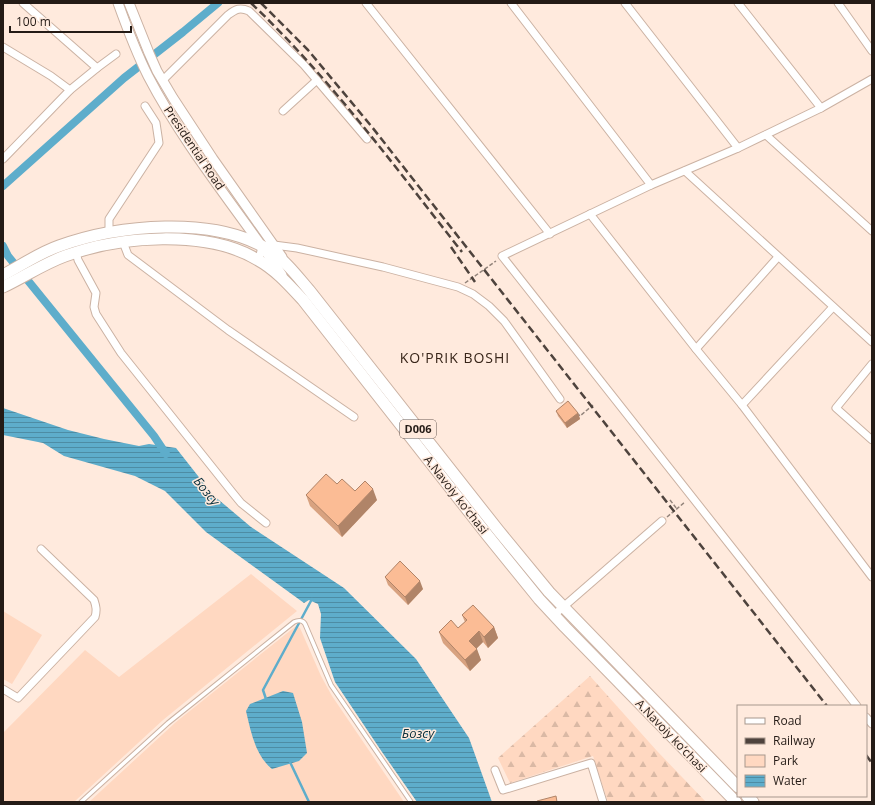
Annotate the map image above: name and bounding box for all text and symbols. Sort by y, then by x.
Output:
scale bar [10,8,131,34]
text: 100 m [16,13,51,30]
street label: Presidential Road [160,102,229,193]
district label: KO'PRIK BOSHI [400,348,510,367]
road number: D006 [400,420,436,438]
street label: A.Navoiy ko‘chasi [420,452,493,538]
water label: Бозсу [190,473,225,510]
street label: A.Navoiy ko‘chasi [632,695,711,776]
legend [737,705,867,797]
text: Road [773,712,802,729]
water label: Бозсу [402,724,435,742]
text: Railway [773,732,816,749]
text: Park [773,752,799,769]
text: Water [773,772,807,789]

